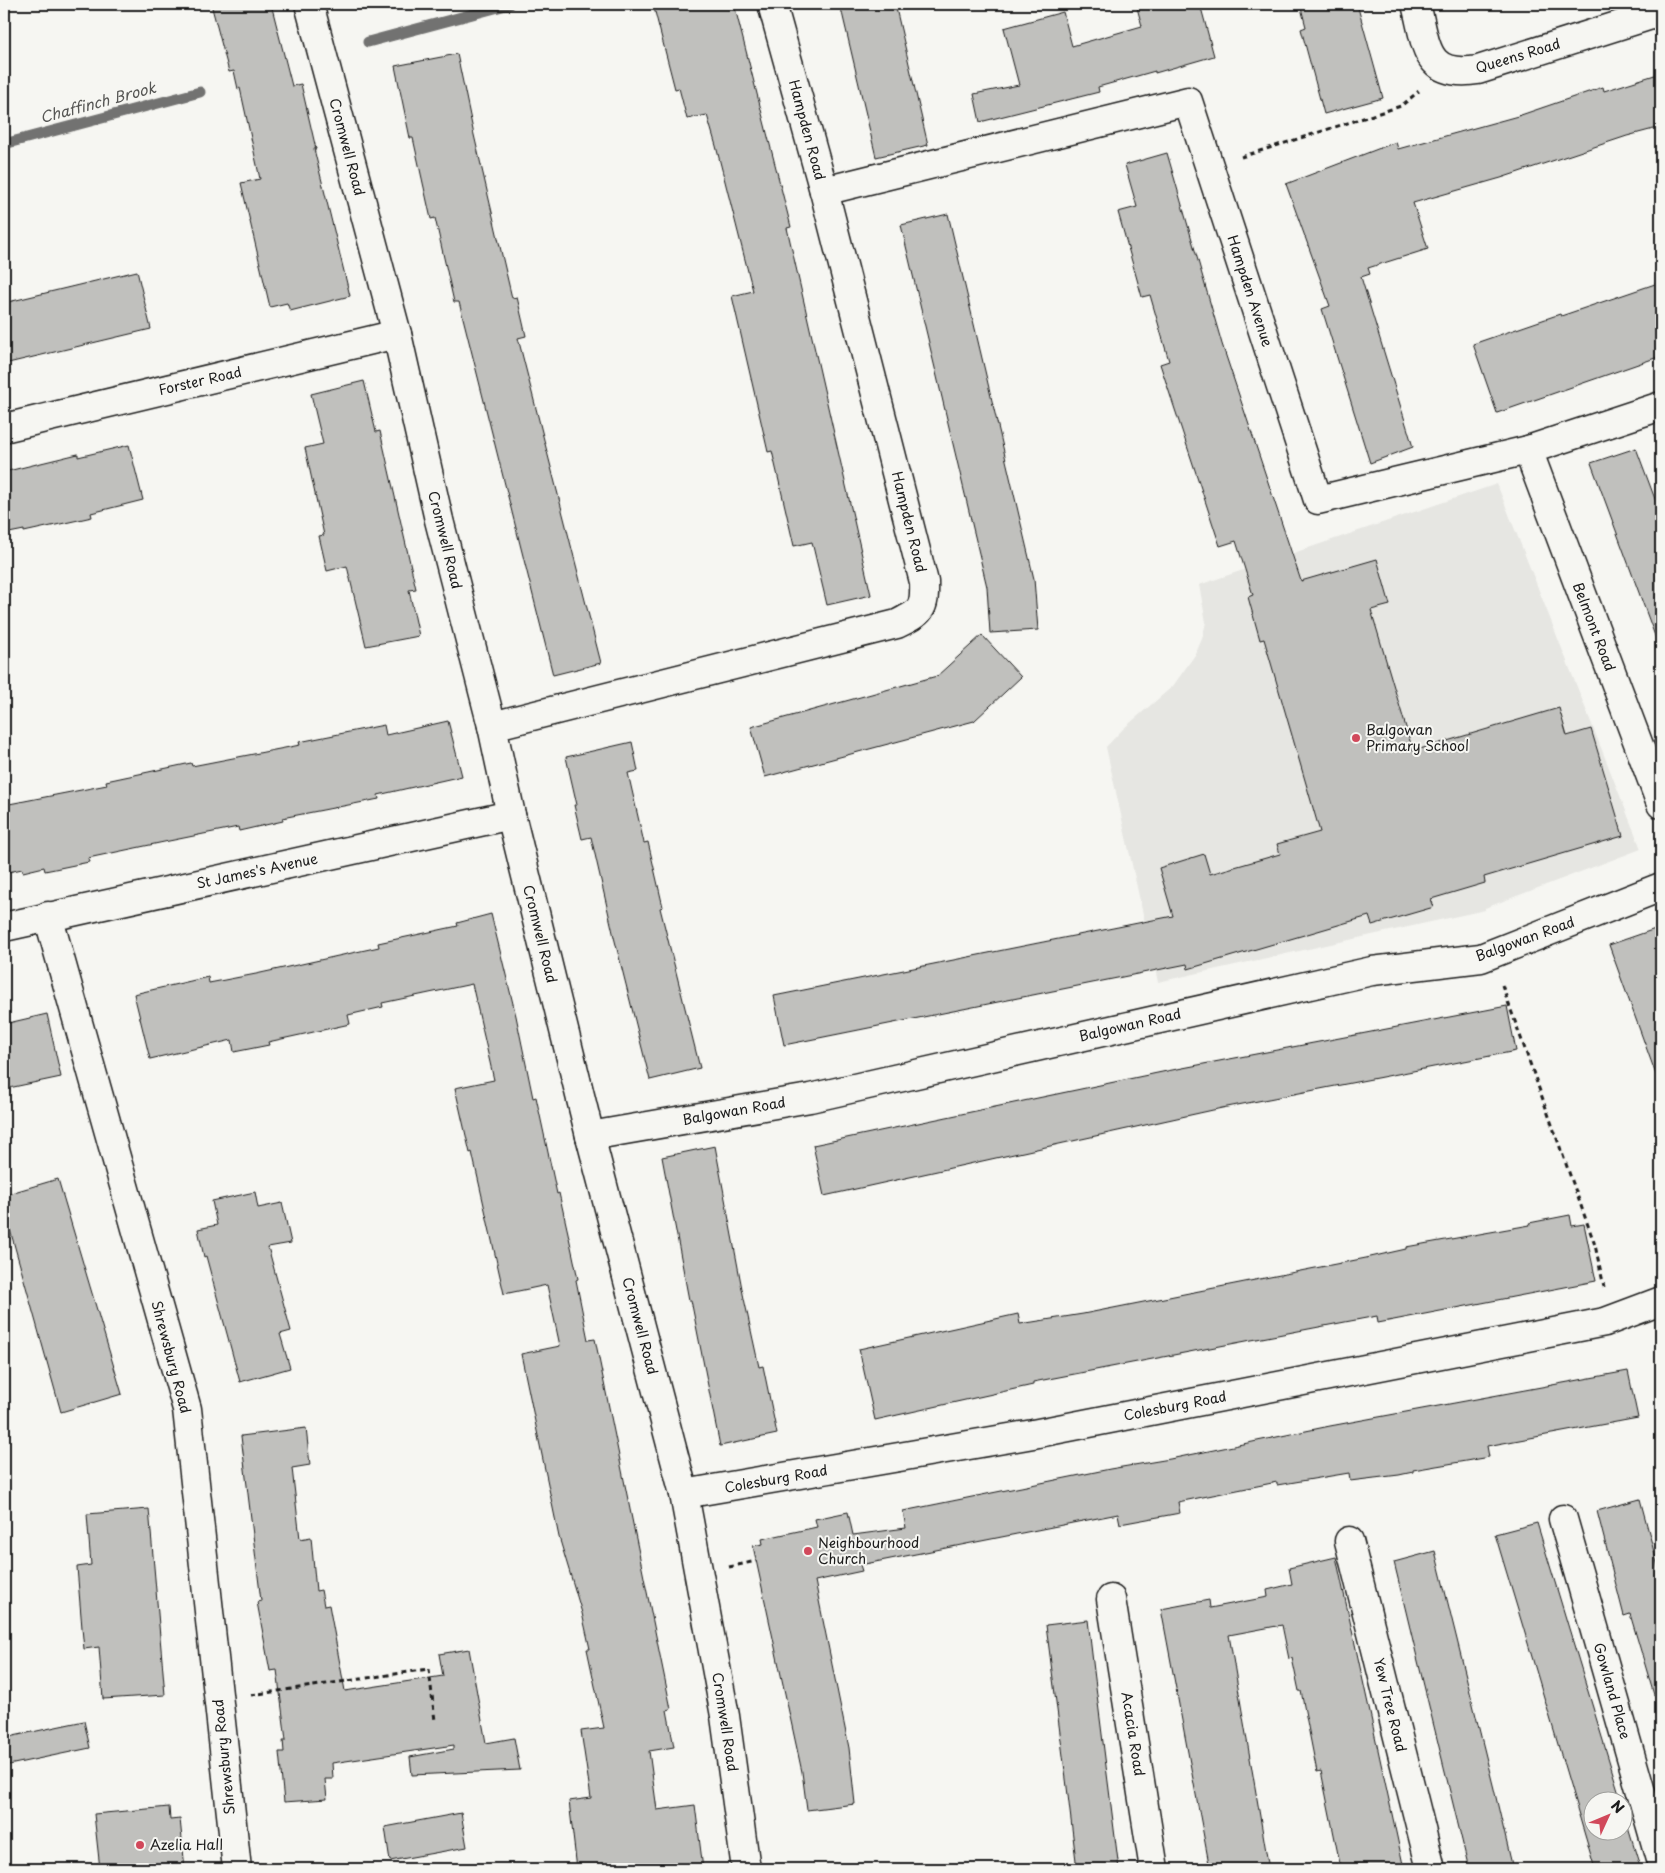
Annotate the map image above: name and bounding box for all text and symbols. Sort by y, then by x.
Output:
street label: Queens Road [1473,33,1563,78]
water label: Chaffinch Brook [37,75,159,128]
street label: Hampden Road [784,77,831,183]
street label: Cromwell Road [324,96,371,198]
street label: Hampden Avenue [1223,232,1279,350]
street label: Forster Road [156,361,243,400]
street label: Hampden Road [887,469,932,575]
street label: Cromwell Road [423,489,468,591]
street label: Belmont Road [1568,579,1621,674]
place label: Balgowan Primary School [1366,719,1469,756]
marker: Balgowan Primary School [1350,732,1362,744]
street label: St James's Avenue [194,847,320,894]
street label: Cromwell Road [518,883,563,985]
street label: Balgowan Road [1472,911,1577,966]
street label: Balgowan Road [1077,1003,1183,1046]
street label: Balgowan Road [681,1091,787,1130]
street label: Cromwell Road [617,1275,664,1377]
street label: Shrewsbury Road [146,1298,197,1416]
street label: Colesburg Road [1122,1385,1228,1426]
street label: Colesburg Road [723,1459,829,1498]
place label: Neighbourhood Church [818,1532,919,1569]
marker: Neighbourhood Church [802,1545,814,1557]
street label: Gowland Place [1589,1640,1636,1742]
street label: Yew Tree Road [1369,1656,1412,1754]
street label: Cromwell Road [707,1671,744,1773]
street label: Acacia Road [1116,1690,1151,1778]
street label: Shrewsbury Road [207,1698,240,1816]
north arrow [1582,1790,1632,1840]
text: N [1606,1795,1629,1818]
place label: Azelia Hall [150,1834,223,1855]
marker: Azelia Hall [134,1839,146,1851]

